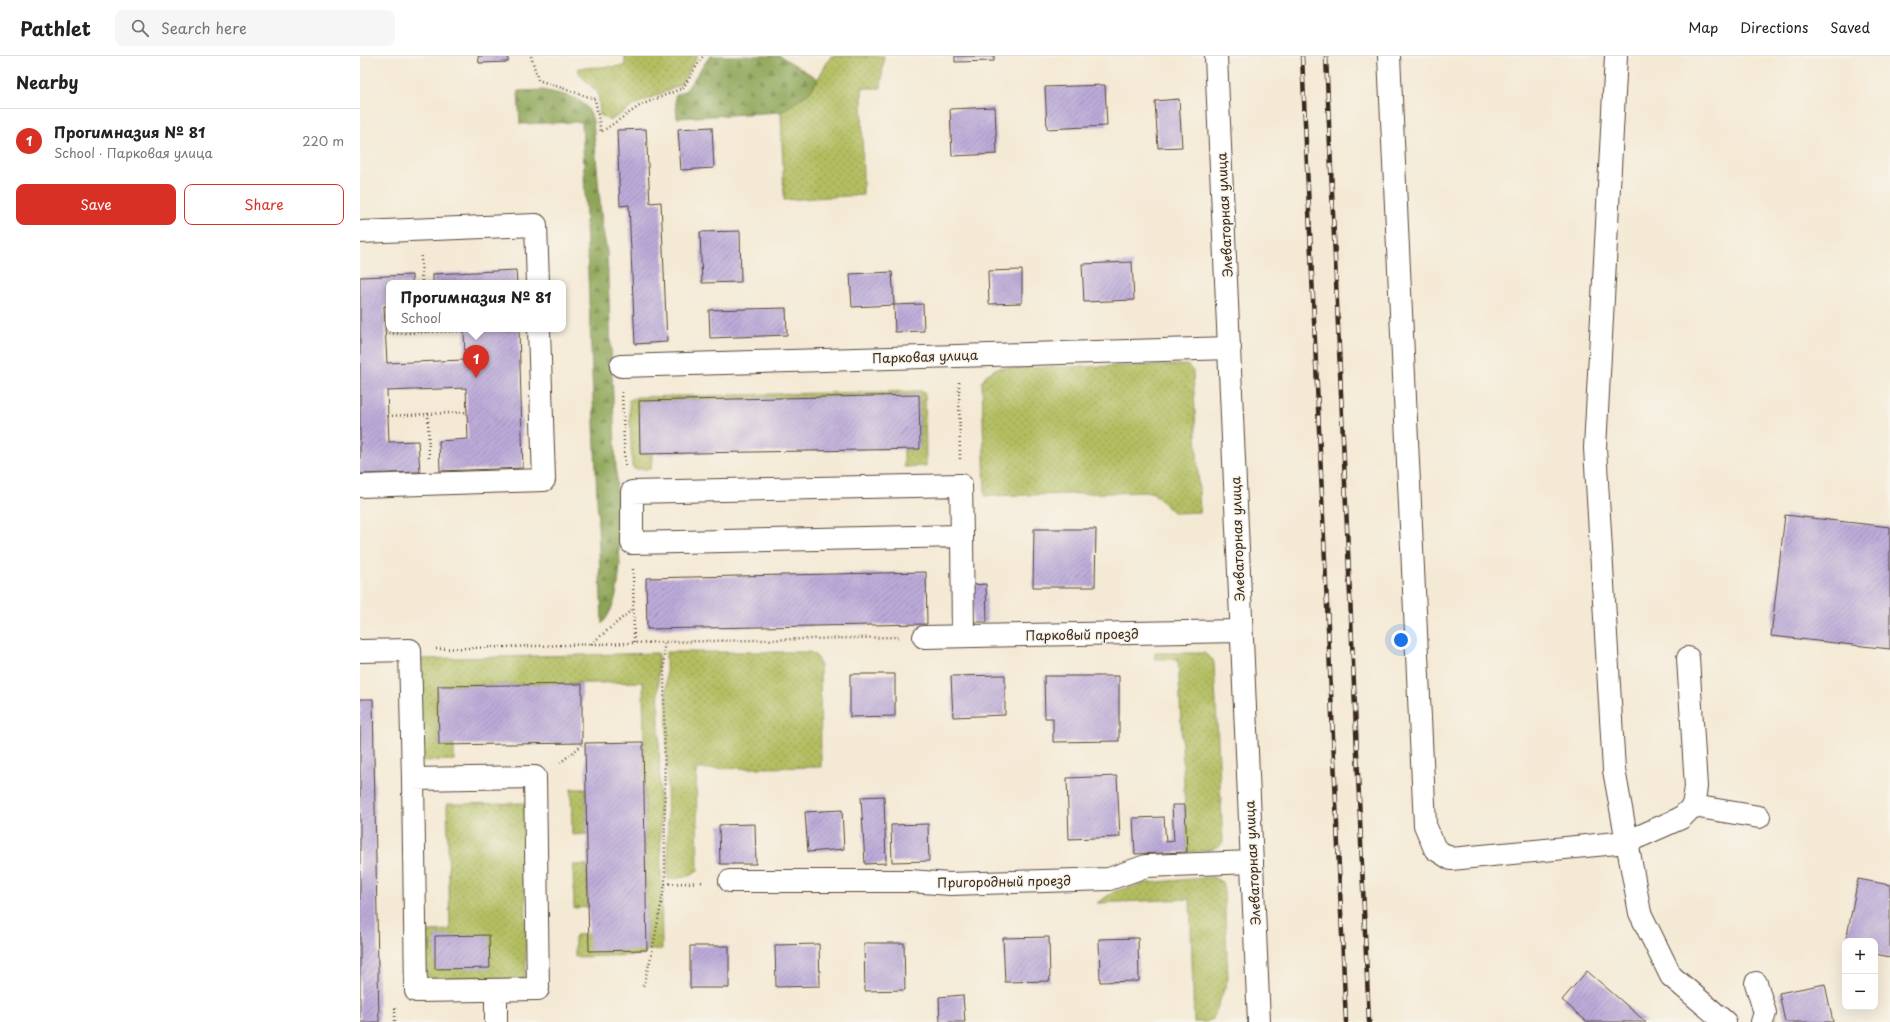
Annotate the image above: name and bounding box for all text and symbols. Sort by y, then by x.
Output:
search box [115,10,395,46]
text: Pathlet [20,14,91,42]
text: Search here [161,16,247,39]
icon: search [129,17,151,39]
text: Map [1688,17,1718,38]
text: Directions [1740,17,1808,38]
text: Saved [1830,17,1870,38]
text: Nearby [16,69,78,95]
text: Прогимназия № 81 [54,120,205,143]
text: 1 [26,131,32,150]
text: 220 m [302,131,344,150]
text: School · Парковая улица [54,143,213,162]
street label: Элеваторная улица [1211,151,1237,278]
button: Save [16,184,176,225]
button: Share [184,184,344,225]
popup [386,280,566,332]
text: Прогимназия № 81 [400,285,552,308]
text: School [400,308,441,327]
pin: 1 [463,345,489,378]
street label: Парковая улица [872,345,979,367]
street label: Элеваторная улица [1225,475,1249,602]
street label: Парковый проезд [1025,624,1139,644]
your location [1391,630,1411,650]
street label: Элеваторная улица [1239,799,1265,926]
street label: Пригородный проезд [937,870,1071,892]
map controls [1842,938,1878,1010]
button: + [1842,938,1878,974]
button: − [1842,974,1878,1010]

